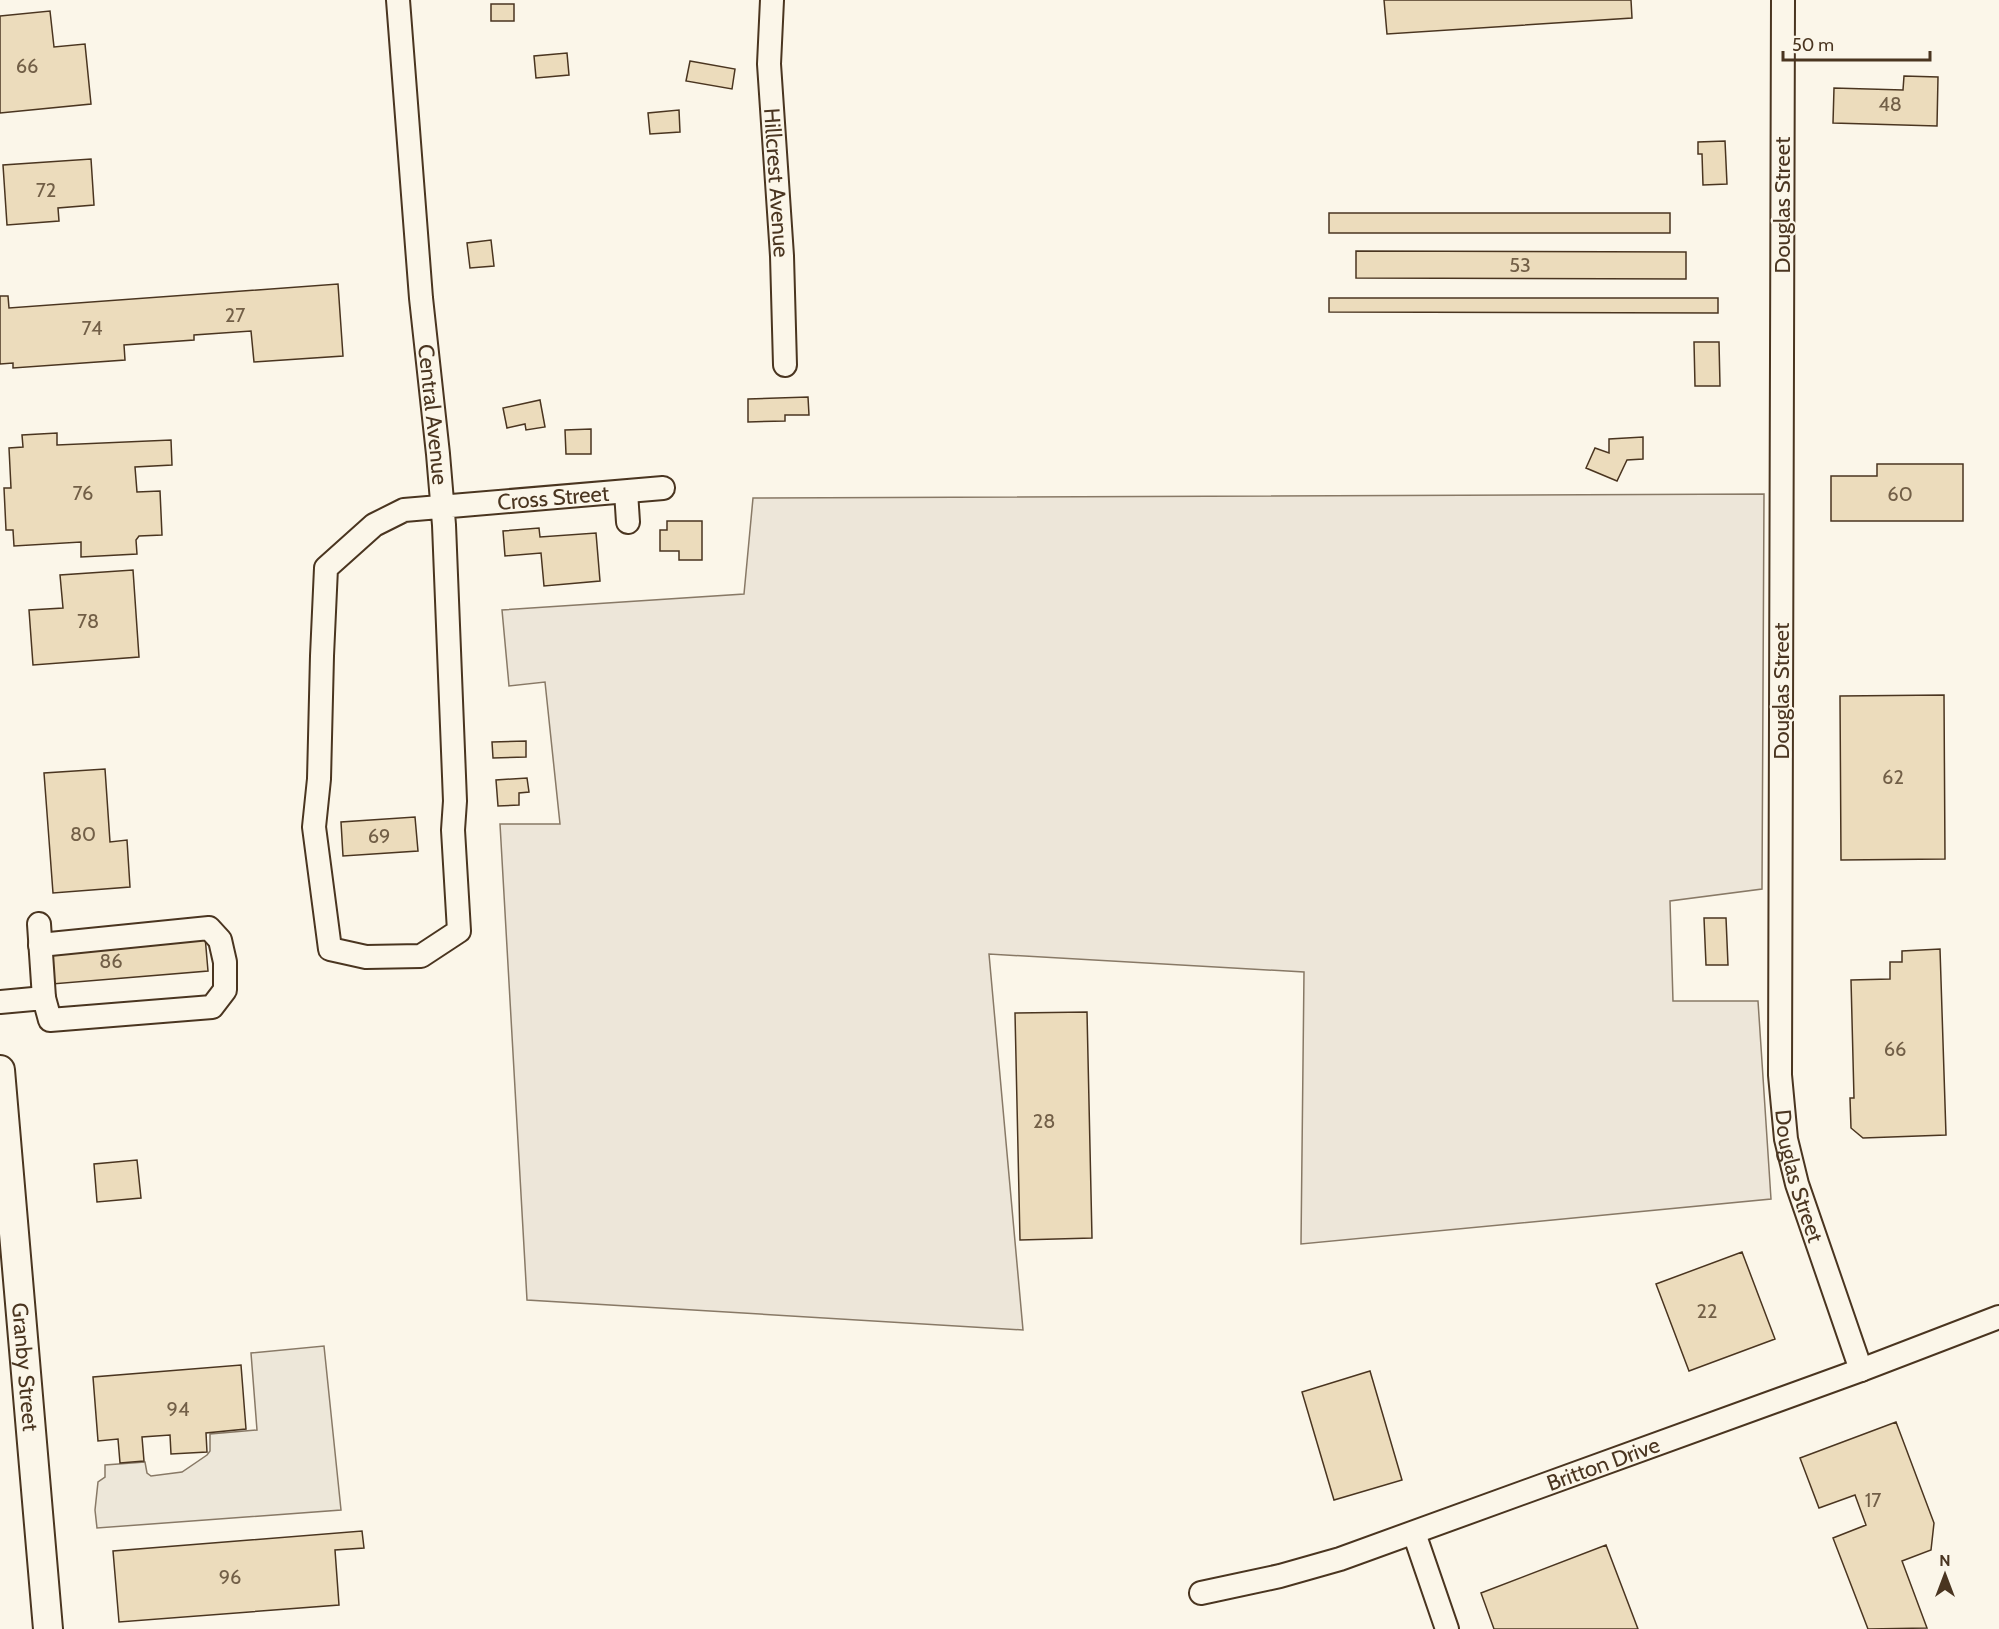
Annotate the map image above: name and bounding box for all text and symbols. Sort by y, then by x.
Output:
scale bar [1783,24,1930,62]
text: 50 m [1792,34,1834,56]
house number: 66 [16,54,38,78]
house number: 48 [1878,92,1902,116]
street label: Hillcrest Avenue [758,107,795,258]
street label: Douglas Street [1769,136,1796,273]
house number: 72 [36,178,56,202]
house number: 53 [1509,253,1531,277]
house number: 27 [225,303,245,327]
house number: 74 [82,316,103,340]
street label: Central Avenue [412,343,454,486]
street label: Cross Street [496,480,611,516]
house number: 76 [73,481,93,505]
house number: 60 [1887,482,1913,506]
house number: 78 [77,609,99,633]
street label: Douglas Street [1768,622,1795,759]
house number: 62 [1882,765,1904,789]
house number: 80 [70,822,96,846]
house number: 69 [368,824,390,848]
house number: 86 [99,949,123,973]
house number: 66 [1884,1037,1906,1061]
street label: Douglas Street [1769,1108,1829,1247]
house number: 28 [1033,1109,1055,1133]
house number: 22 [1697,1299,1717,1323]
street label: Granby Street [6,1302,44,1433]
house number: 94 [167,1397,190,1421]
street label: Britton Drive [1543,1431,1663,1497]
house number: 17 [1865,1488,1881,1512]
north arrow [1915,1545,1975,1605]
text: N [1939,1551,1951,1570]
house number: 96 [219,1565,241,1589]

